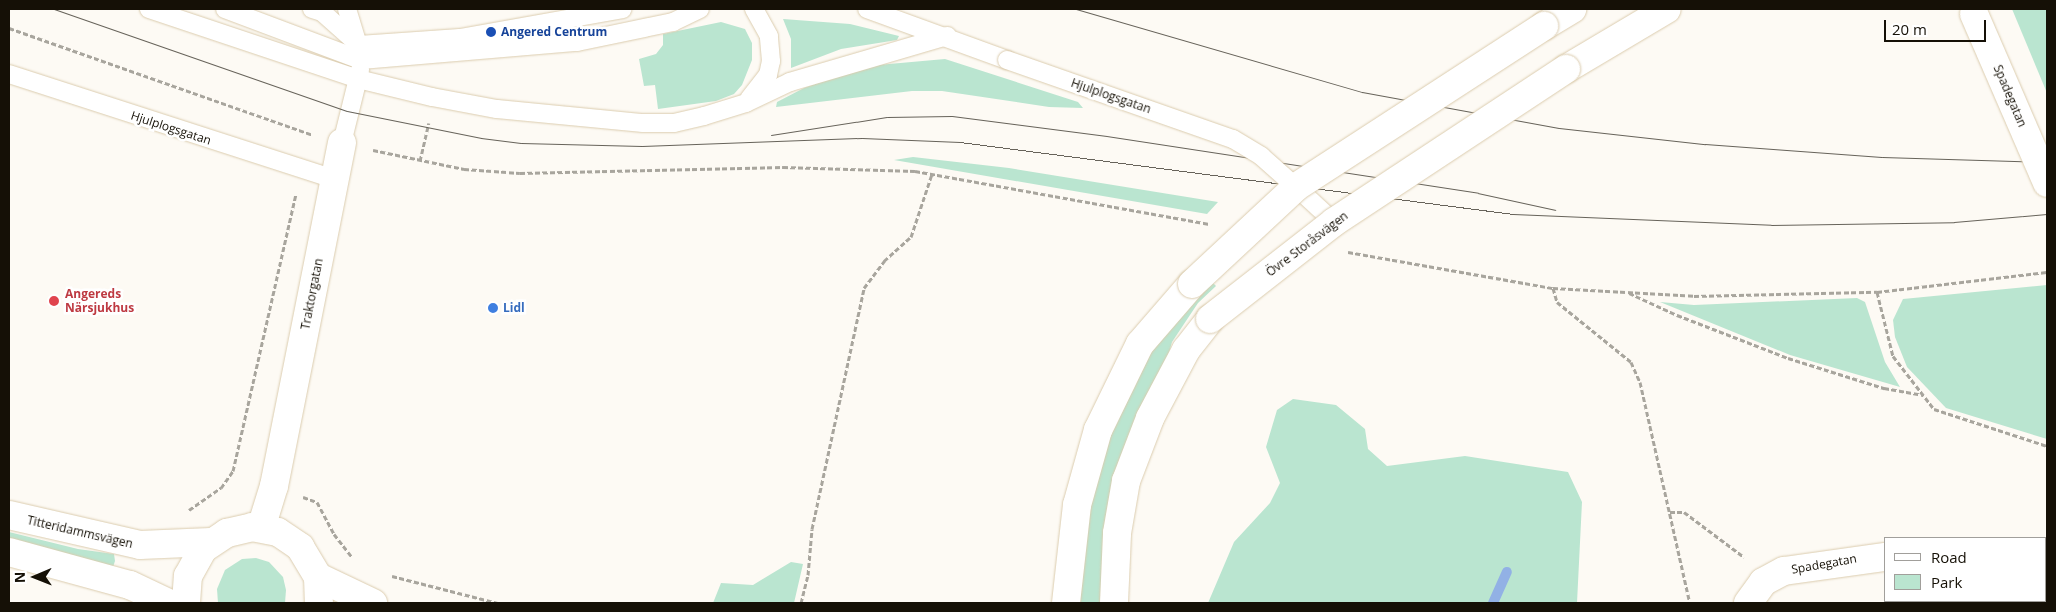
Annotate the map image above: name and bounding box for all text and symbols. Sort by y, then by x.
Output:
scale bar [1886,10,1988,42]
text: 20 m [1892,19,1927,39]
place label: Angered Centrum [501,25,607,39]
marker: Angered Centrum [485,26,497,38]
street label: Spadegatan [1990,63,2030,129]
street label: Hjulplogsgatan [1069,76,1153,116]
street label: Hjulplogsgatan [129,108,213,148]
street label: Övre Storåsvägen [1263,209,1351,279]
street label: Traktorgatan [298,257,326,331]
place label: Angereds Närsjukhus [65,287,134,315]
marker: Angereds Närsjukhus [47,294,61,308]
place label: Lidl [503,301,525,315]
marker: Lidl [487,302,499,314]
street label: Titteridammsvägen [26,513,134,551]
legend [1884,537,2046,602]
text: Road [1931,547,1967,567]
street label: Spadegatan [1790,551,1858,577]
north arrow [10,552,60,602]
text: N [10,571,29,583]
text: Park [1931,572,1962,592]

